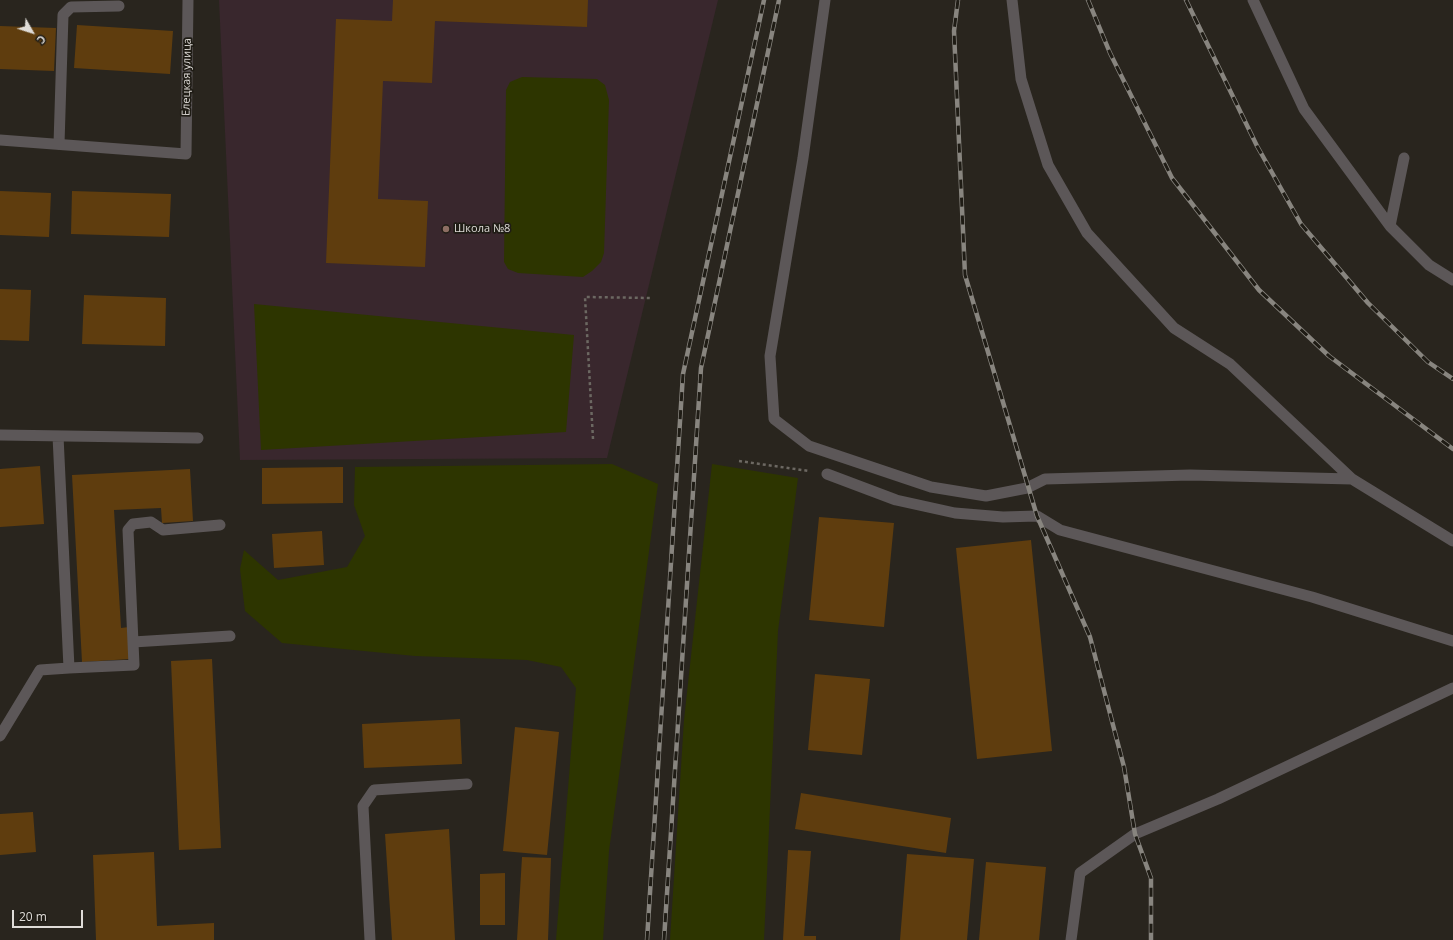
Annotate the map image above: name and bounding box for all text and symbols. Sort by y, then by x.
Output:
north arrow [12,12,52,52]
text: С [34,32,50,47]
street label: Елецкая улица [180,38,194,116]
place label: Школа №8 [454,222,510,236]
marker: Школа №8 [441,224,451,234]
scale bar [14,902,85,928]
text: 20 m [19,908,47,925]

